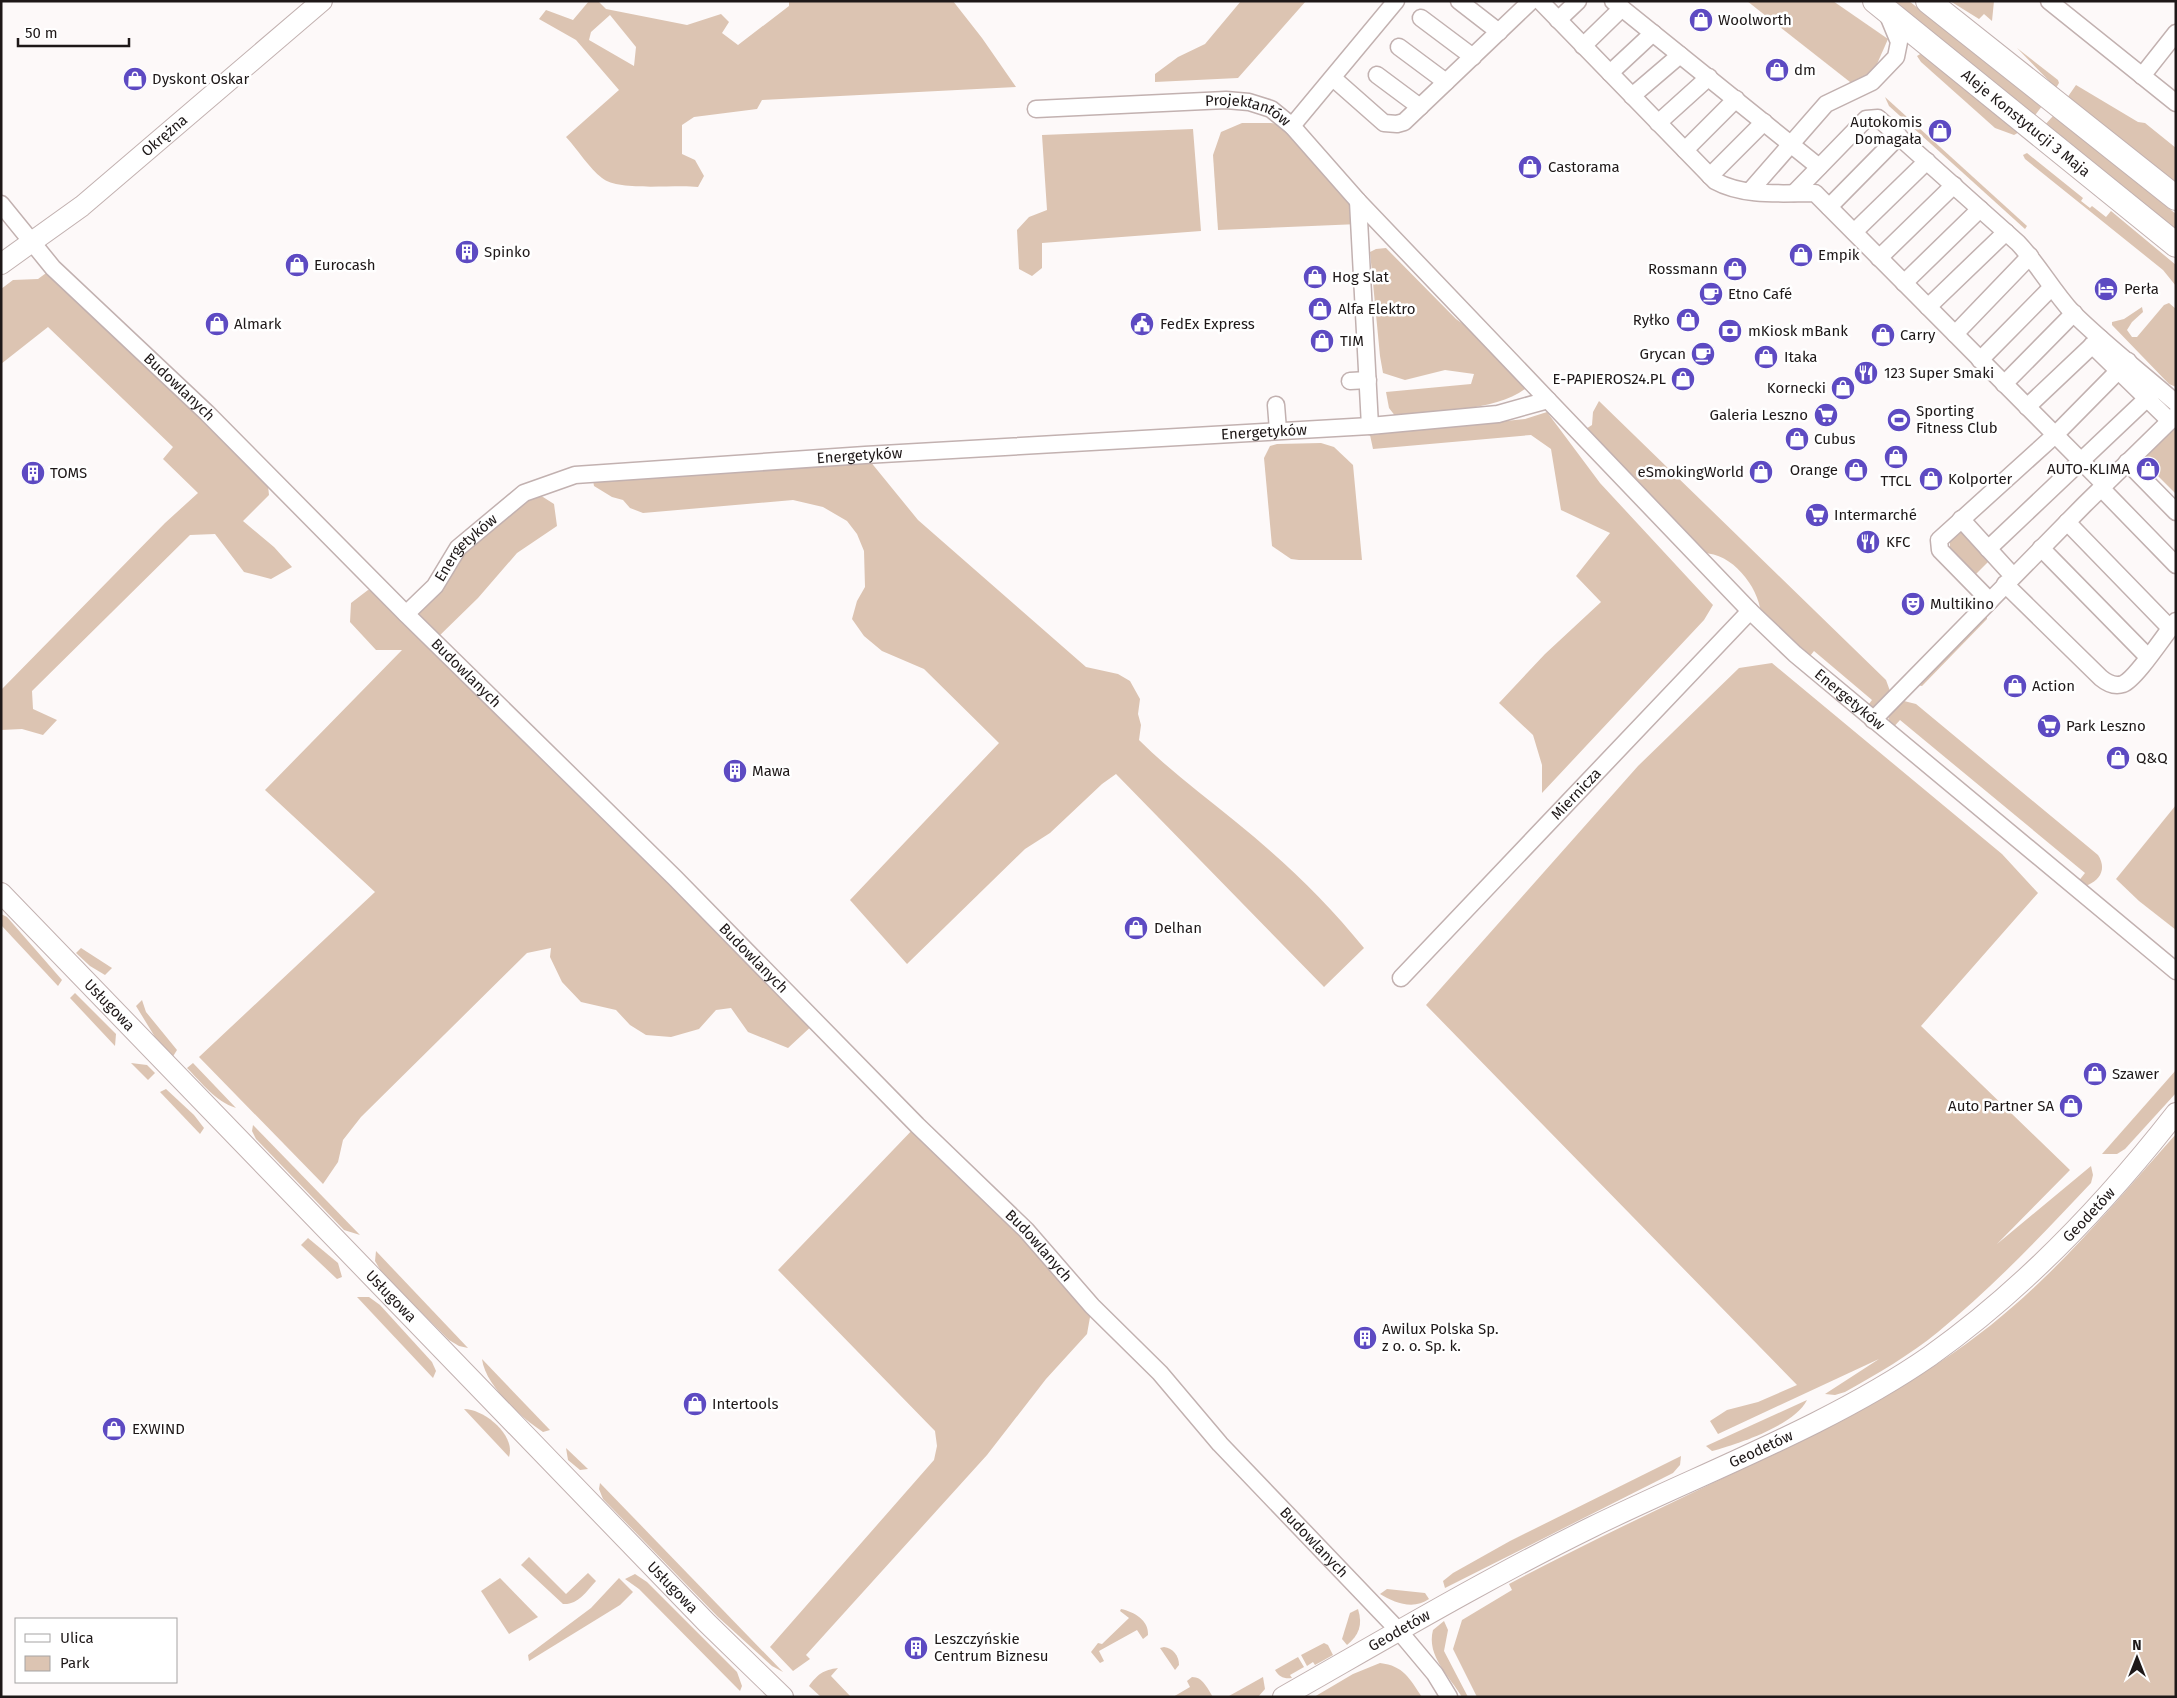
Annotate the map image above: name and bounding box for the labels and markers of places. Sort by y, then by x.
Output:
shop icon: Woolworth [1688,7,1714,33]
place label: Woolworth [1718,11,1792,29]
shop icon: dm [1764,57,1790,83]
place label: dm [1794,61,1816,79]
shop icon: Dyskont Oskar [122,66,148,92]
place label: Dyskont Oskar [152,70,249,88]
place label: Autokomis Domagała [1850,113,1922,148]
shop icon: Autokomis Domagała [1927,118,1953,144]
shop icon: Castorama [1517,154,1543,180]
place label: Castorama [1548,158,1620,176]
building icon: Spinko [454,239,480,265]
shop icon: Empik [1788,242,1814,268]
place label: Spinko [484,243,530,261]
place label: Empik [1818,246,1860,264]
shop icon: Eurocash [284,252,310,278]
place label: Eurocash [314,256,375,274]
shop icon: Rossmann [1722,256,1748,282]
place label: Rossmann [1648,260,1718,278]
shop icon: Hog Slat [1302,264,1328,290]
place label: Hog Slat [1332,268,1389,286]
hotel icon: Perła [2093,276,2119,302]
place label: Perła [2124,280,2159,298]
cafe icon: Etno Café [1698,281,1724,307]
place label: Etno Café [1728,285,1792,303]
shop icon: Alfa Elektro [1307,296,1333,322]
place label: Alfa Elektro [1338,300,1415,318]
shop icon: Ryłko [1675,307,1701,333]
shop icon: Almark [204,311,230,337]
public building icon: FedEx Express [1129,311,1155,337]
place label: Ryłko [1633,311,1670,329]
place label: Almark [234,315,282,333]
place label: FedEx Express [1160,315,1255,333]
bank icon: mKiosk mBank [1717,318,1743,344]
place label: mKiosk mBank [1748,322,1848,340]
shop icon: Carry [1870,322,1896,348]
place label: Carry [1900,326,1936,344]
shop icon: TIM [1309,328,1335,354]
place label: TIM [1340,332,1364,350]
cafe icon: Grycan [1690,341,1716,367]
shop icon: Itaka [1753,344,1779,370]
place label: Grycan [1639,345,1686,363]
place label: Itaka [1784,348,1818,366]
restaurant icon: 123 Super Smaki [1853,360,1879,386]
place label: 123 Super Smaki [1884,364,1994,382]
shop icon: E-PAPIEROS24.PL [1670,366,1696,392]
place label: E-PAPIEROS24.PL [1553,370,1667,388]
shop icon: Kornecki [1830,375,1856,401]
place label: Kornecki [1767,379,1826,397]
supermarket icon: Galeria Leszno [1813,402,1839,428]
place label: Sporting Fitness Club [1916,402,1998,437]
place label: Galeria Leszno [1709,406,1808,424]
sports icon: Sporting Fitness Club [1886,407,1912,433]
shop icon: Cubus [1784,426,1810,452]
place label: Cubus [1814,430,1856,448]
shop icon: TTCL [1883,444,1909,470]
shop icon: AUTO-KLIMA [2135,456,2161,482]
shop icon: Orange [1843,457,1869,483]
shop icon: eSmokingWorld [1748,459,1774,485]
building icon: TOMS [20,460,46,486]
place label: AUTO-KLIMA [2047,460,2130,478]
place label: Orange [1790,461,1838,479]
place label: eSmokingWorld [1637,463,1744,481]
place label: TOMS [50,464,87,482]
shop icon: Kolporter [1918,466,1944,492]
place label: Kolporter [1948,470,2013,488]
place label: TTCL [1881,472,1912,490]
supermarket icon: Intermarché [1804,502,1830,528]
place label: Intermarché [1834,506,1917,524]
restaurant icon: KFC [1855,529,1881,555]
place label: KFC [1886,533,1911,551]
theatre icon: Multikino [1900,591,1926,617]
place label: Multikino [1930,595,1994,613]
shop icon: Action [2002,673,2028,699]
place label: Action [2032,677,2075,695]
supermarket icon: Park Leszno [2036,713,2062,739]
place label: Park Leszno [2066,717,2146,735]
shop icon: Q&Q [2105,745,2131,771]
place label: Q&Q [2136,749,2168,767]
building icon: Mawa [722,758,748,784]
place label: Mawa [752,762,791,780]
shop icon: Delhan [1123,915,1149,941]
place label: Delhan [1154,919,1202,937]
shop icon: Szawer [2082,1061,2108,1087]
place label: Szawer [2112,1065,2159,1083]
shop icon: Auto Partner SA [2058,1093,2084,1119]
place label: Auto Partner SA [1948,1097,2054,1115]
place label: Awilux Polska Sp. z o. o. Sp. k. [1382,1320,1499,1355]
building icon: Awilux Polska Sp. z o. o. Sp. k. [1352,1325,1378,1351]
shop icon: Intertools [682,1391,708,1417]
place label: Intertools [712,1395,778,1413]
shop icon: EXWIND [101,1416,127,1442]
place label: EXWIND [132,1420,185,1438]
place label: Leszczyńskie Centrum Biznesu [934,1630,1048,1665]
building icon: Leszczyńskie Centrum Biznesu [903,1635,929,1661]

